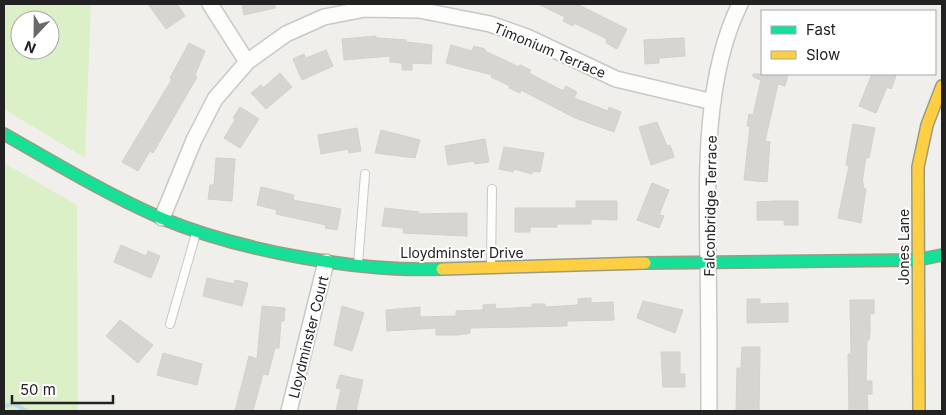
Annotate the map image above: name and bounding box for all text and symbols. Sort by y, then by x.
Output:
north arrow [10,10,60,60]
legend [761,10,936,75]
street label: Timonium Terrace [491,19,609,81]
text: Fast [806,20,836,39]
text: N [22,38,38,57]
text: Slow [806,45,840,64]
street label: Falconbridge Terrace [700,135,720,277]
street label: Jones Lane [895,209,912,285]
street label: Lloydminster Drive [400,244,524,261]
street label: Lloydminster Court [285,274,332,400]
scale bar [12,372,114,404]
text: 50 m [20,380,56,399]

